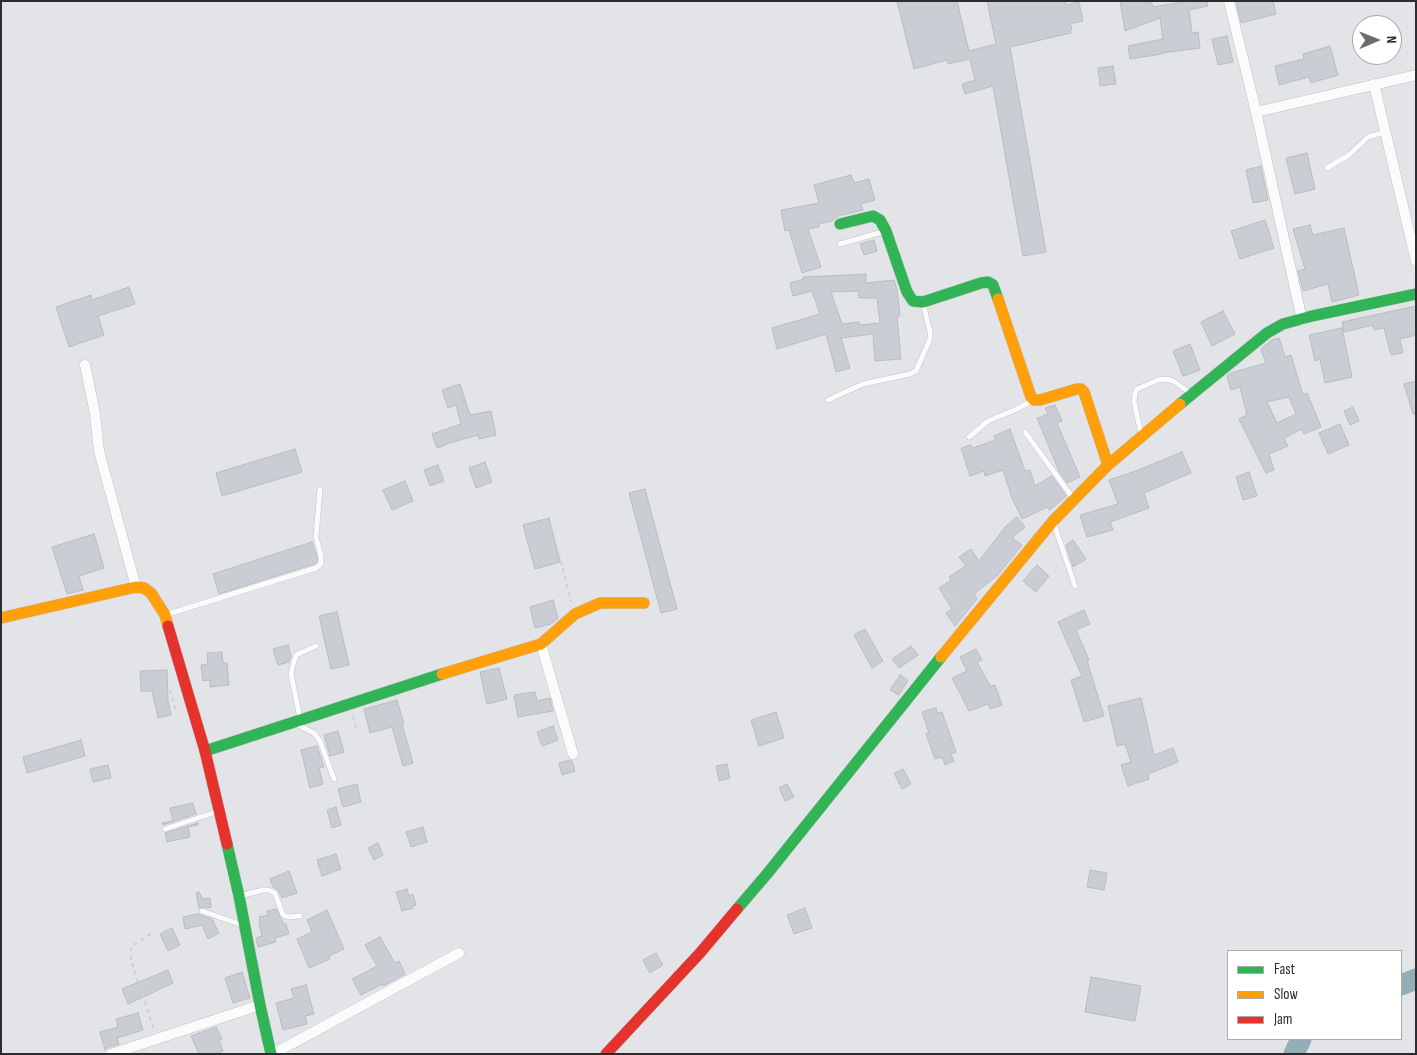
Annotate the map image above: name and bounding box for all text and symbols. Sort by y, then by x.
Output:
north arrow [1352,15,1402,65]
text: N [1383,36,1400,44]
legend [1227,950,1402,1040]
text: Fast [1274,960,1295,979]
text: Slow [1274,985,1298,1004]
text: Jam [1274,1010,1292,1029]

